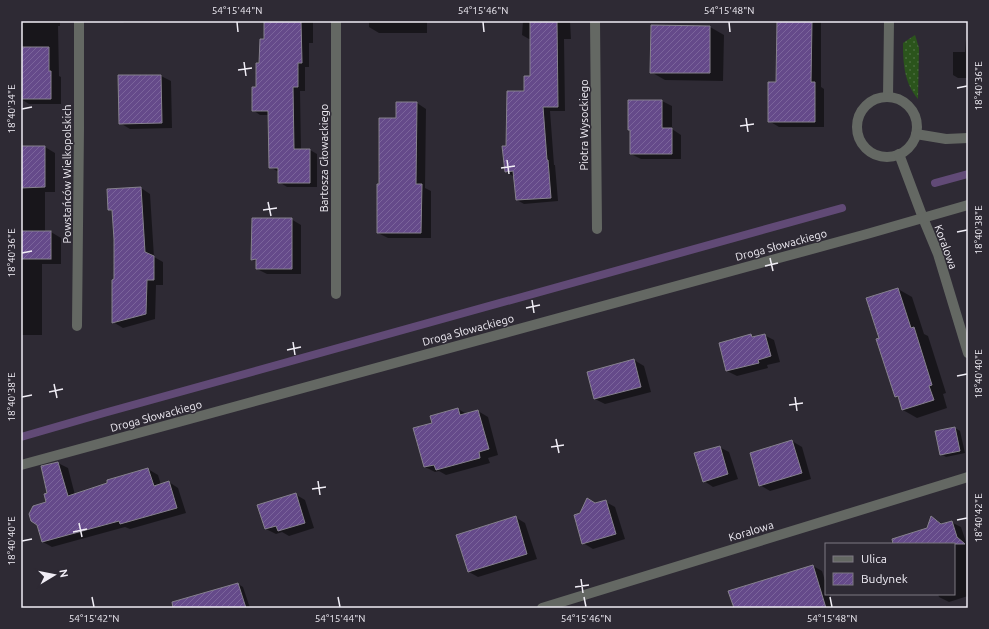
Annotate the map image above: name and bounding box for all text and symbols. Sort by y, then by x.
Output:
text: 54°15'44"N [212,5,262,16]
text: 54°15'46"N [458,5,508,16]
text: 54°15'48"N [704,5,754,16]
text: 18°40'36"E [973,61,984,111]
street label: Piotra Wysockiego [578,79,590,171]
text: 18°40'34"E [6,84,17,134]
street label: Bartosza Głowackiego [318,104,330,212]
street label: Powstańców Wielkopolskich [61,105,73,243]
text: 18°40'38"E [973,205,984,255]
street label: Koralowa [932,223,960,271]
street label: Droga Słowackiego [734,227,828,263]
text: 18°40'36"E [6,228,17,278]
street label: Droga Słowackiego [421,312,515,348]
text: 18°40'40"E [973,349,984,399]
text: 18°40'38"E [6,372,17,422]
street label: Droga Słowackiego [109,398,203,434]
text: 18°40'42"E [973,493,984,543]
text: 18°40'40"E [6,516,17,566]
street label: Koralowa [727,518,775,544]
legend [825,543,955,595]
text: Ulica [861,552,887,565]
north arrow [34,555,74,595]
text: N [57,568,70,578]
text: Budynek [861,572,908,585]
text: 54°15'42"N [69,613,119,624]
text: 54°15'44"N [315,613,365,624]
text: 54°15'46"N [561,613,611,624]
text: 54°15'48"N [807,613,857,624]

